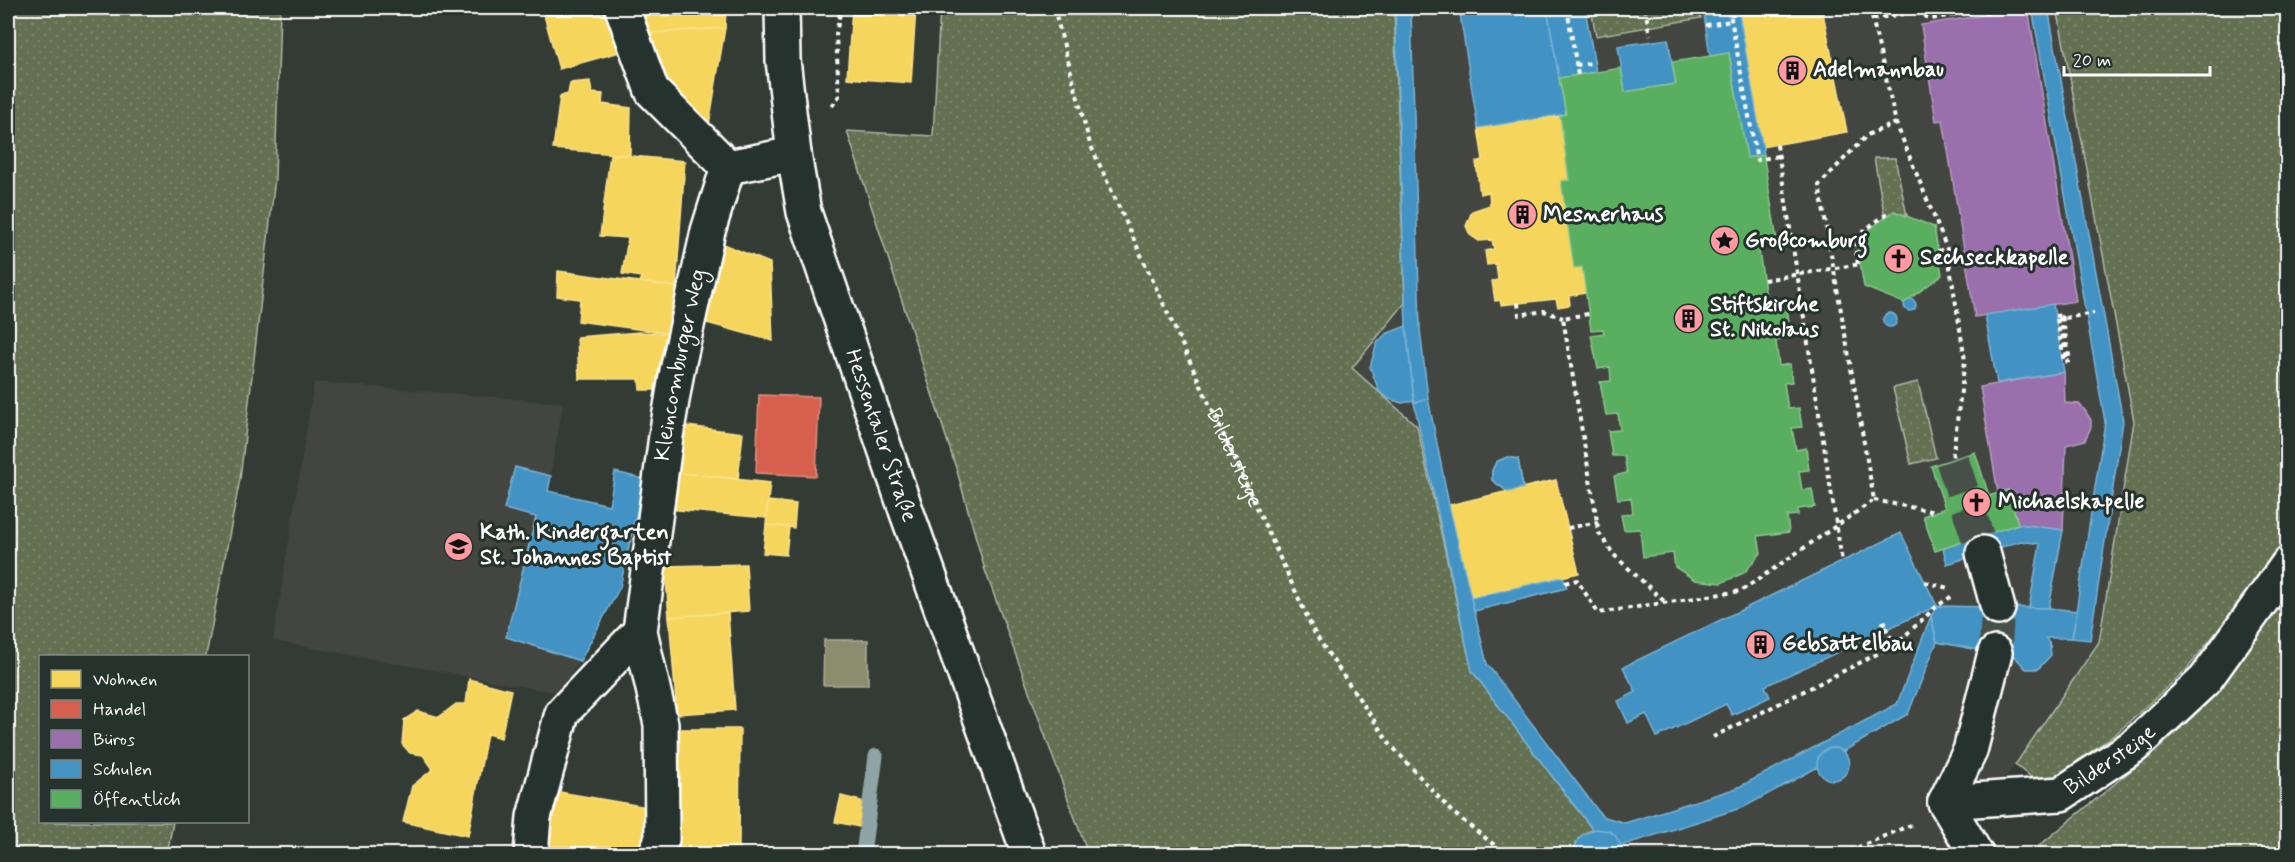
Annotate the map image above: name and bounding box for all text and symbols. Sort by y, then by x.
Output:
scale bar [2064,39,2210,77]
text: 20 m [2073,49,2111,73]
building icon: Adelmannbau [1776,54,1808,86]
place label: Adelmannbau [1813,56,1944,84]
building icon: Mesnerhaus [1506,199,1538,231]
place label: Mesnerhaus [1543,201,1664,229]
place icon: Großcomburg [1708,225,1740,257]
place label: Großcomburg [1745,227,1868,259]
church icon: Sechseckkapelle [1883,242,1915,274]
place label: Sechseckkapelle [1920,244,2069,272]
street label: Kleincomburger Weg [649,266,716,463]
place label: Stiftskirche St. Nikolaus [1710,291,1819,344]
building icon: Stiftskirche St. Nikolaus [1673,302,1705,334]
street label: Hessentaler Straße [838,346,923,526]
street label: Bildersteige [1199,404,1269,512]
church icon: Michaelskapelle [1961,486,1993,518]
place label: Michaelskapelle [1998,488,2145,516]
place label: Kath. Kindergarten St. Johannes Baptist [480,519,672,572]
school or university icon: Kath. Kindergarten St. Johannes Baptist [443,530,475,562]
building icon: Gebsattelbau [1745,628,1777,660]
place label: Gebsattelbau [1782,630,1914,658]
legend [39,655,249,823]
text: Wohnen [93,668,157,692]
text: Handel [93,698,146,722]
street label: Bildersteige [2059,718,2162,802]
text: Büros [93,728,135,752]
text: Schulen [93,758,152,782]
text: Öffentlich [93,788,181,812]

